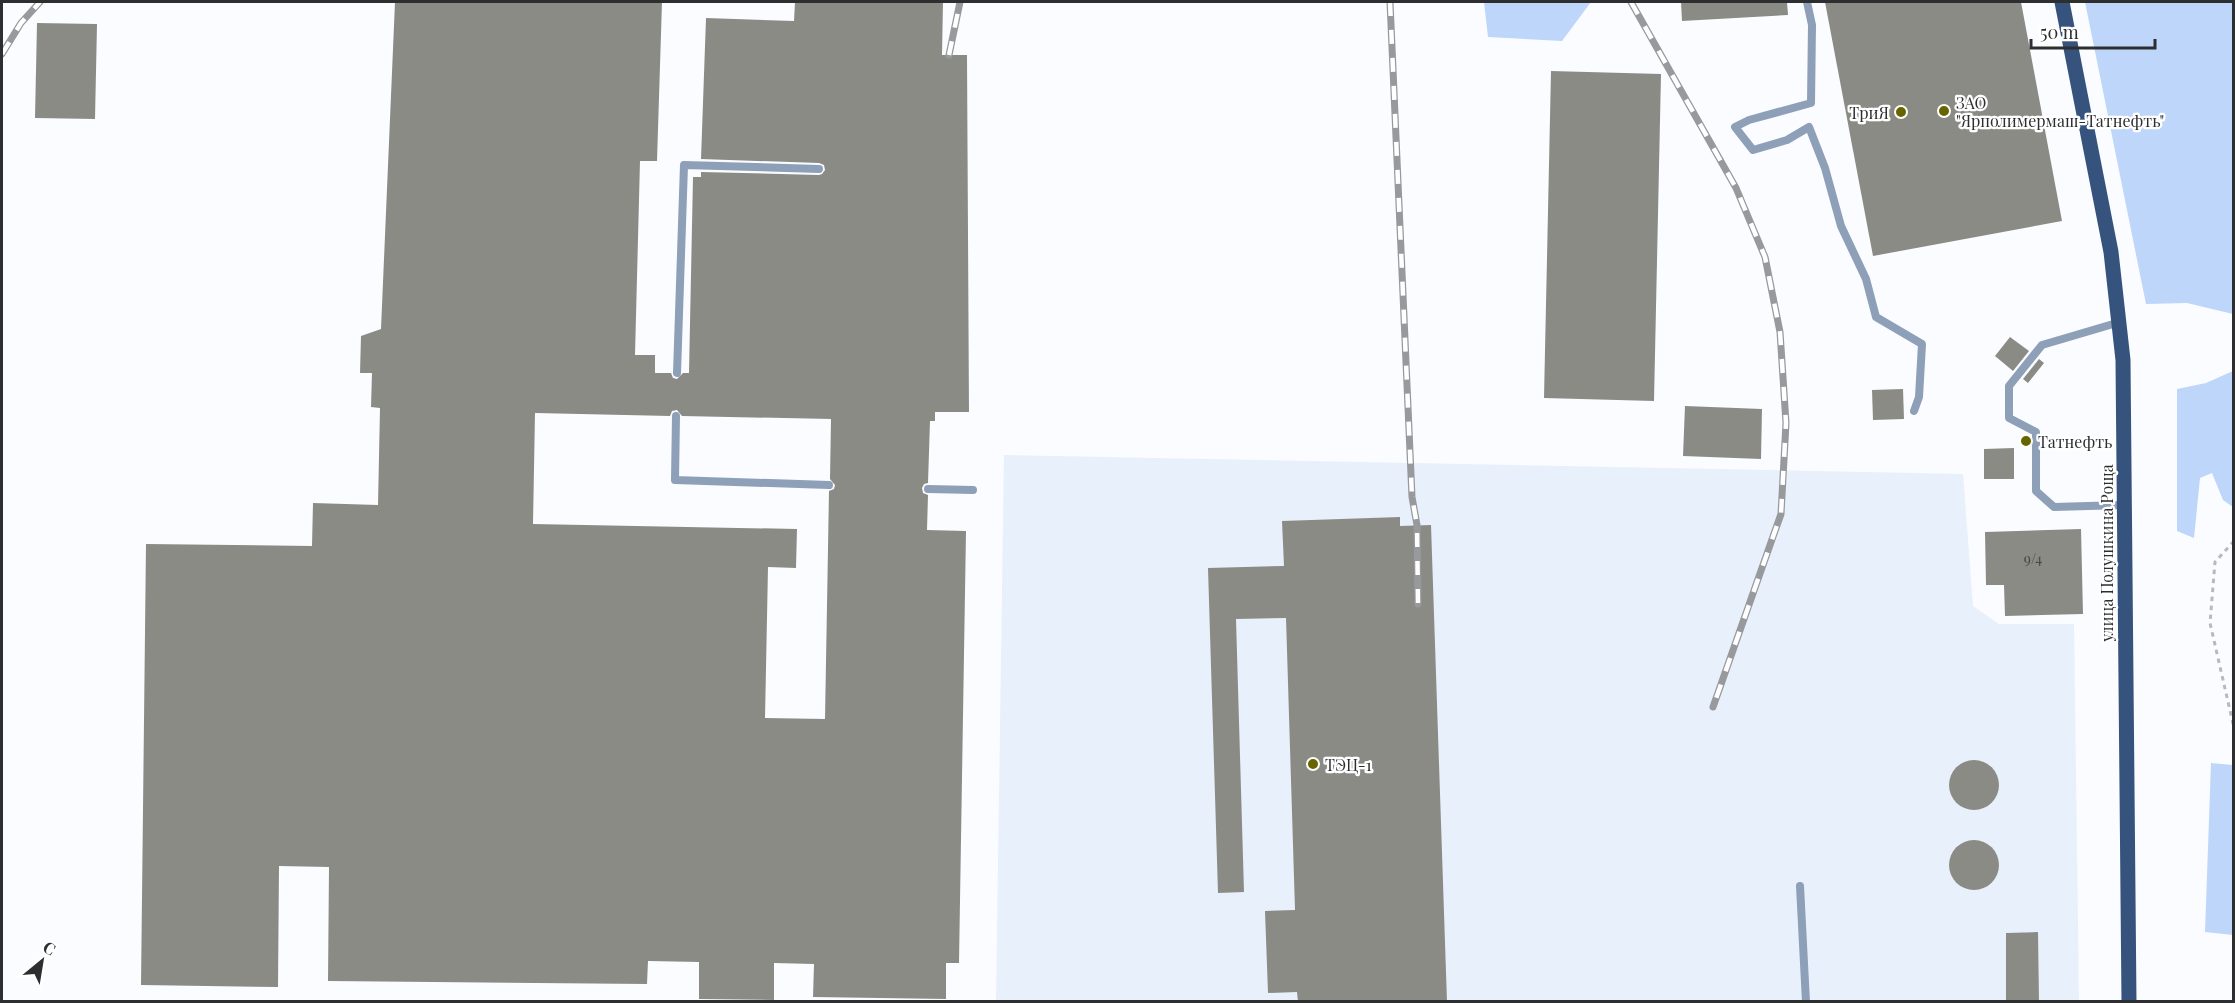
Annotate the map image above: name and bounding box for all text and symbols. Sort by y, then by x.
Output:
scale bar [2031,12,2156,50]
text: 50 m [2040,20,2079,44]
place label: ЗАО "Ярполимермаш-Татнефть" [1956,92,2164,131]
place label: ТриЯ [1849,102,1889,123]
marker: ЗАО "Ярполимермаш-Татнефть" [1937,104,1951,118]
marker: ТриЯ [1894,105,1908,119]
place label: Татнефть [2038,431,2112,452]
marker: Татнефть [2019,434,2033,448]
street label: улица Полушкина Роща [2096,464,2117,643]
house number: 9/4 [2024,549,2042,568]
place label: ТЭЦ-1 [1325,754,1372,775]
marker: ТЭЦ-1 [1306,757,1320,771]
north arrow [12,931,72,991]
text: С [40,936,60,959]

